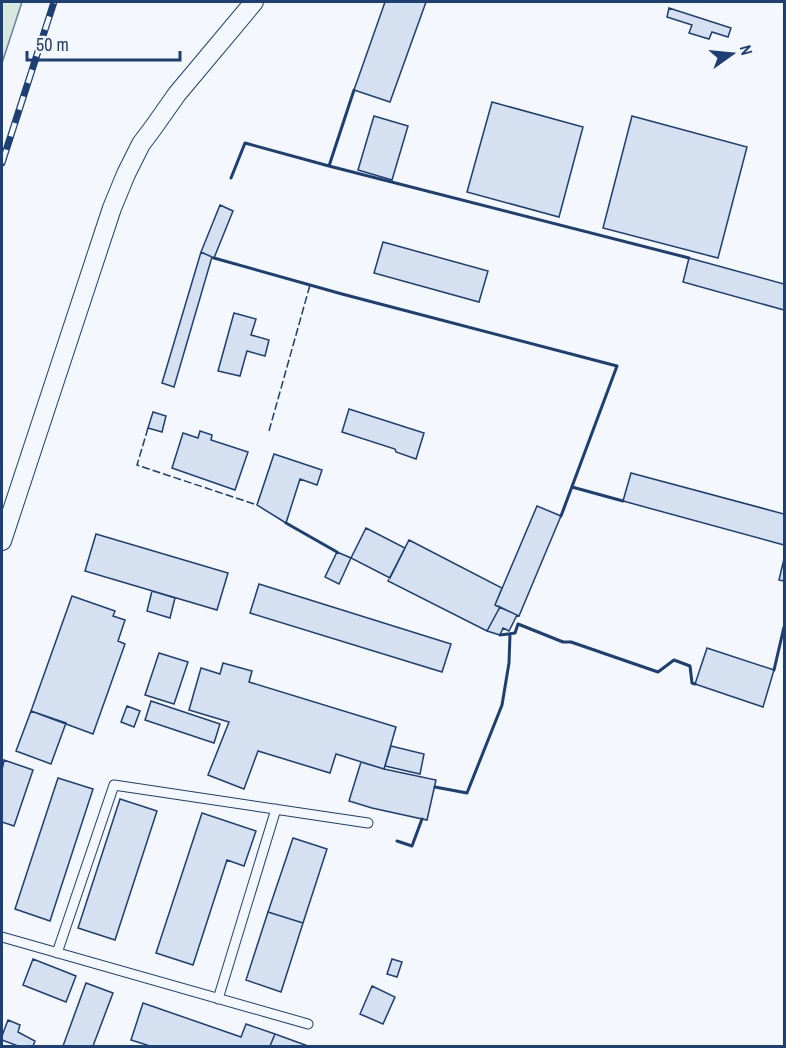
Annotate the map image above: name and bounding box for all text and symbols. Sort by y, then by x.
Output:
scale bar [27,24,180,62]
north arrow [702,24,762,84]
text: 50 m [36,32,69,57]
text: N [735,43,758,58]

